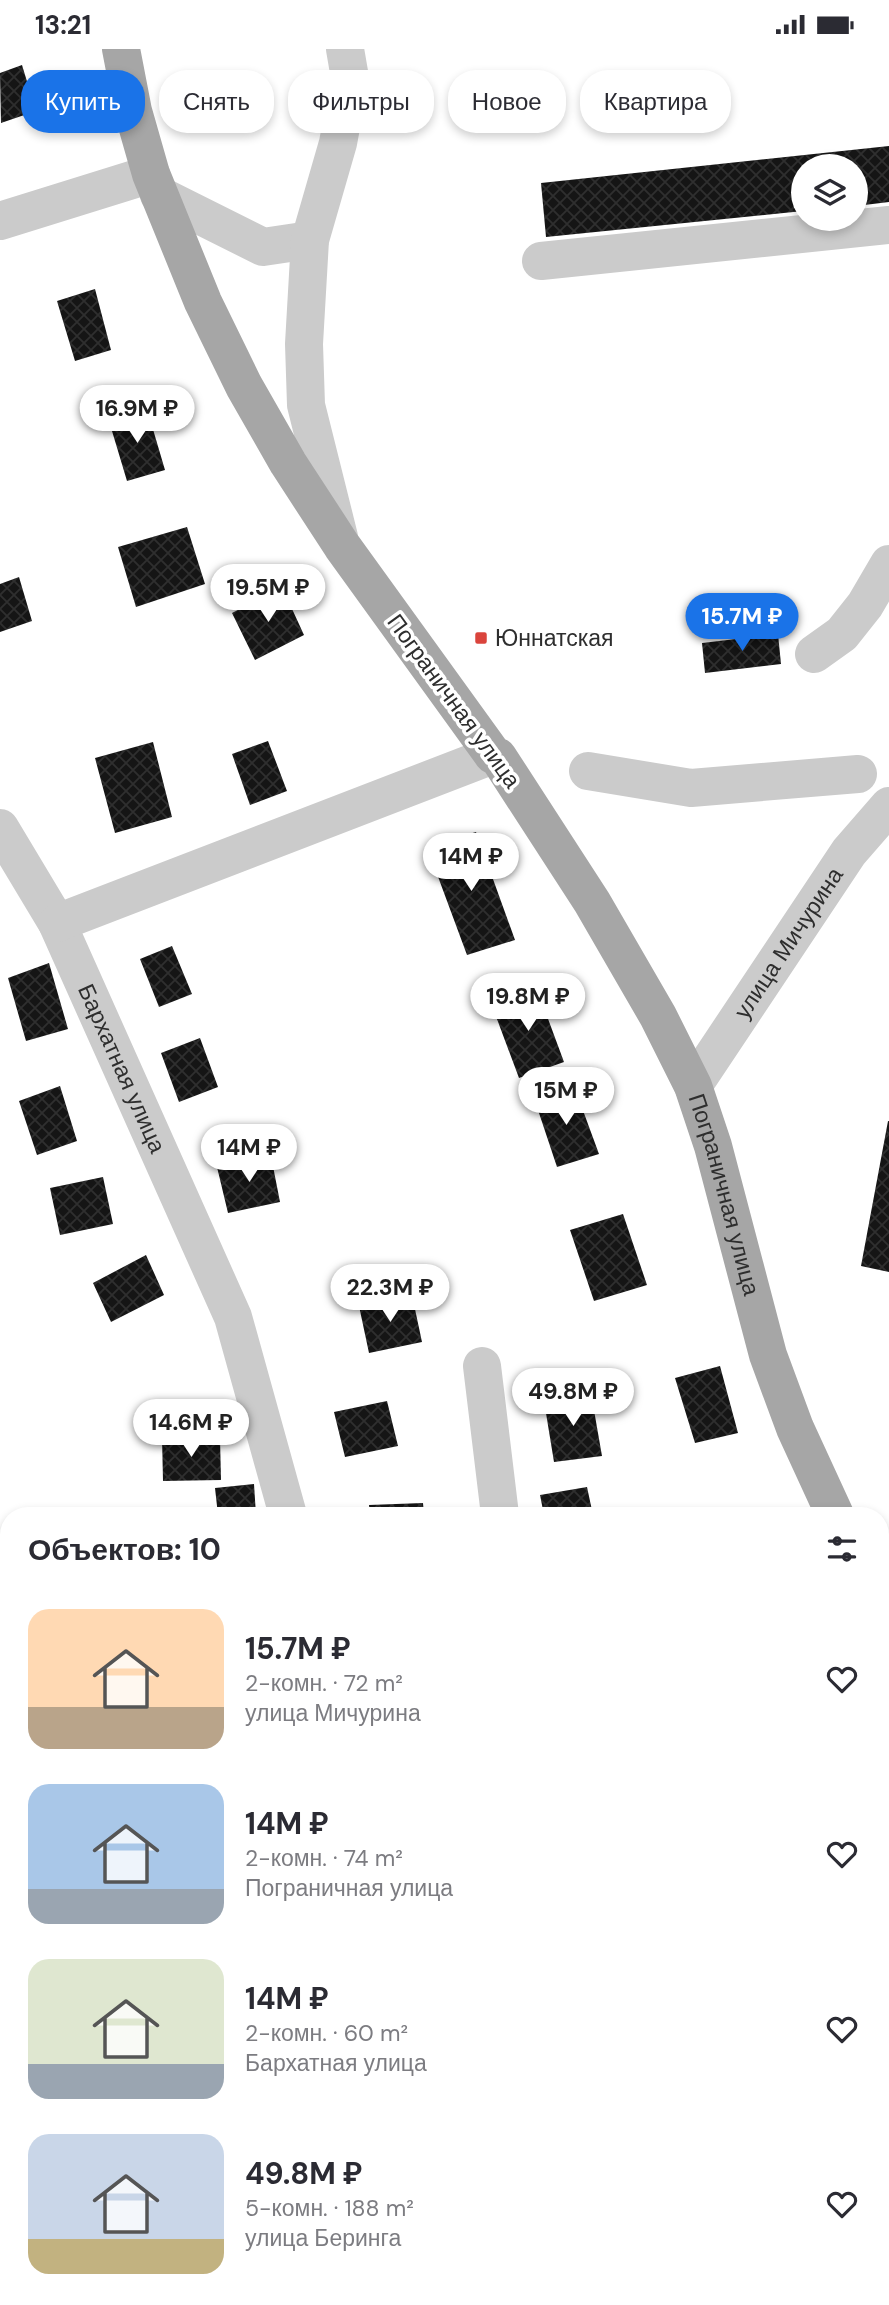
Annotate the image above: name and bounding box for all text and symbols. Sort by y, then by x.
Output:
text: 13:21 [35,8,91,42]
chip: Купить [21,70,145,133]
chip: Снять [159,70,274,133]
chip: Фильтры [288,70,434,133]
chip: Новое [448,70,566,133]
chip: Квартира [580,70,731,133]
map controls [791,154,868,231]
button: layers [791,154,868,231]
pin: 16.9M ₽ [72,385,202,445]
text: 16.9M ₽ [96,393,178,423]
pin: 19.5M ₽ [203,565,333,624]
text: 19.5M ₽ [226,572,310,602]
pin: 15.7M ₽ [677,593,807,653]
text: 15.7M ₽ [702,601,782,631]
street label: Пограничная улица [381,608,527,794]
place label: Юннатская [495,623,614,653]
marker: Юннатская [473,630,489,646]
pin: 14M ₽ [422,833,520,893]
text: 14M ₽ [439,841,503,871]
street label: улица Мичурина [727,861,850,1024]
pin: 19.8M ₽ [463,974,593,1033]
street label: Бархатная улица [71,979,173,1158]
text: 19.8M ₽ [486,981,570,1011]
pin: 15M ₽ [517,1067,615,1127]
text: 15M ₽ [534,1075,598,1105]
street label: Пограничная улица [682,1090,767,1299]
pin: 14M ₽ [200,1125,298,1184]
text: 14M ₽ [217,1132,281,1162]
pin: 22.3M ₽ [325,1265,455,1324]
text: 22.3M ₽ [346,1272,434,1302]
pin: 49.8M ₽ [508,1369,638,1428]
text: 49.8M ₽ [528,1376,618,1406]
pin: 14.6M ₽ [126,1399,256,1459]
text: 14.6M ₽ [149,1407,233,1437]
text: Объектов: 10 [28,1530,221,1569]
icon: filters [823,1530,861,1568]
text: 15.7M ₽ [245,1629,351,1668]
icon: home [84,1637,168,1721]
icon: heart [823,1660,861,1698]
text: 2-комн. · 72 m² [245,1668,403,1698]
text: улица Мичурина [245,1698,421,1728]
text: 14M ₽ [245,1804,329,1843]
icon: home [84,1812,168,1896]
icon: heart [823,1835,861,1873]
text: 2-комн. · 74 m² [245,1843,403,1873]
text: Пограничная улица [245,1873,453,1903]
text: 14M ₽ [245,1979,329,2018]
icon: home [84,1987,168,2071]
icon: heart [823,2010,861,2048]
text: 2-комн. · 60 m² [245,2018,408,2048]
text: Бархатная улица [245,2048,427,2078]
text: 49.8M ₽ [245,2154,362,2193]
icon: home [84,2162,168,2246]
icon: heart [823,2185,861,2223]
text: 5-комн. · 188 m² [245,2193,414,2223]
text: улица Беринга [245,2223,401,2253]

